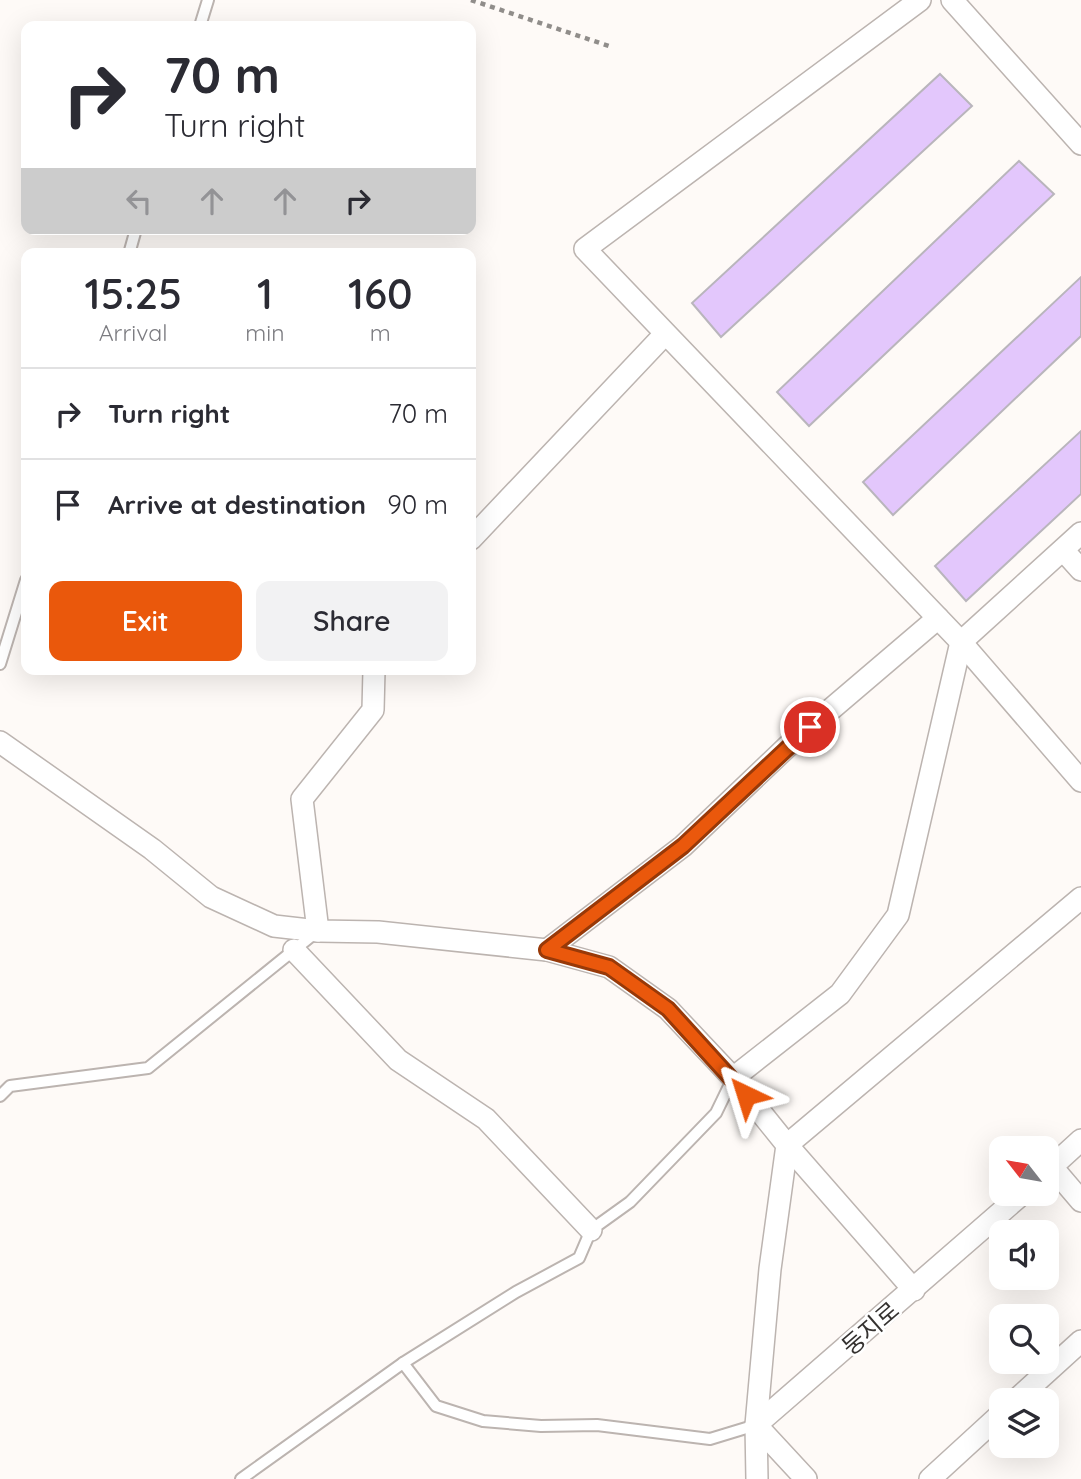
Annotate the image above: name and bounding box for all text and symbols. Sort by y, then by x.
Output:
text: 70 m [164,44,280,105]
icon: right [49,49,140,140]
text: Turn right [164,105,305,145]
icon: left [120,182,158,220]
icon: ahead [193,182,231,220]
icon: ahead [266,182,304,220]
icon: right [339,182,377,220]
text: 15:25 [84,267,182,320]
text: 1 [257,267,273,320]
text: 160 [348,267,413,320]
text: Arrival [99,318,168,347]
text: min [245,318,285,347]
text: m [370,318,391,347]
icon: right [49,395,87,433]
text: Turn right [108,397,230,430]
text: 70 m [388,397,448,430]
icon: arrive [49,486,87,524]
text: Arrive at destination [108,488,366,521]
text: 90 m [387,488,448,521]
button: Exit [49,581,242,661]
button: Share [256,581,448,661]
pin [780,697,840,757]
icon: arrive [791,708,829,746]
position arrow [709,1058,783,1132]
north arrow [989,1136,1059,1206]
map controls [989,1136,1059,1458]
button: sound [989,1220,1059,1290]
street label: 둥지로 [835,1295,905,1361]
button: search [989,1304,1059,1374]
button: layers [989,1388,1059,1458]

